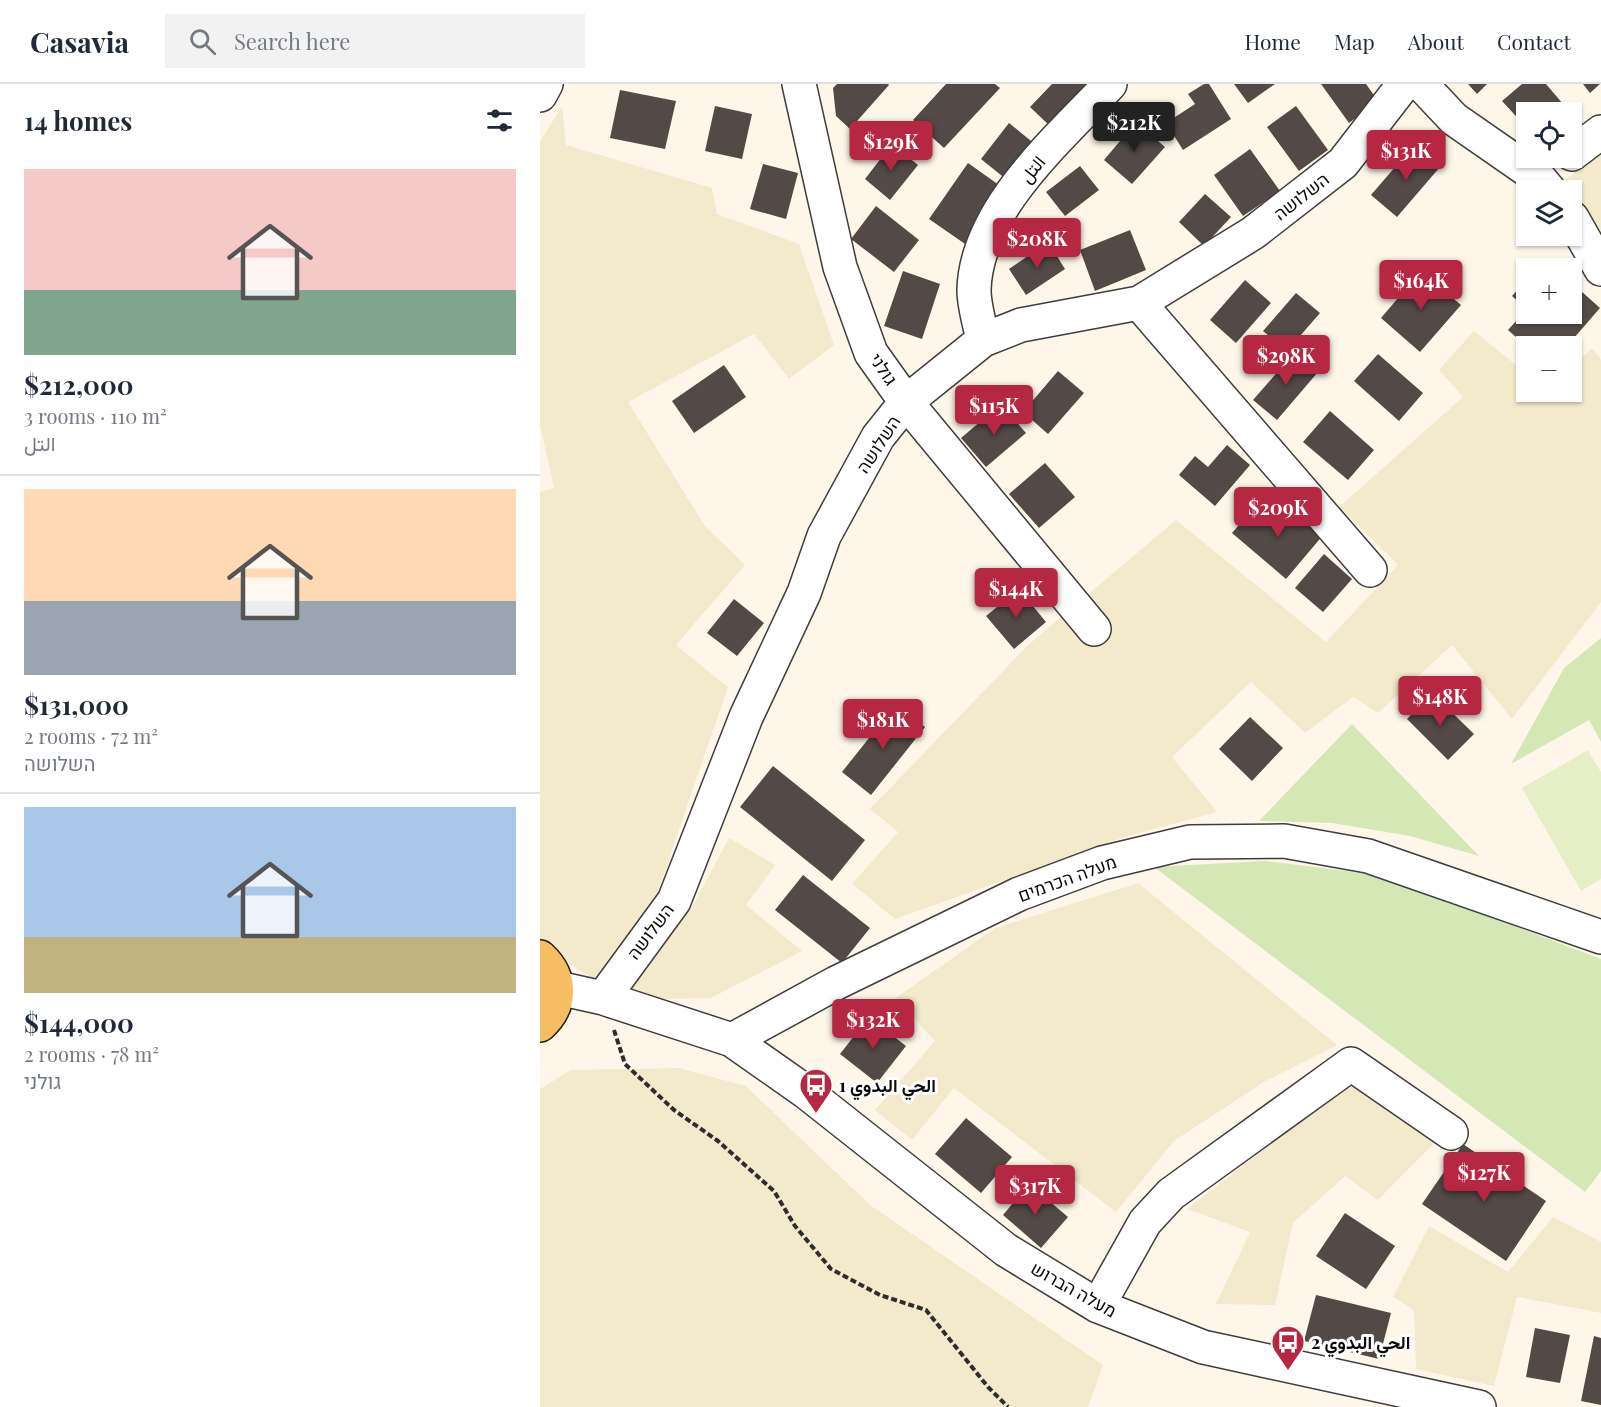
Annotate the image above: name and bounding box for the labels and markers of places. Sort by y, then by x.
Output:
pin: $212K [1092,102,1176,153]
pin: $129K [849,121,933,172]
pin: $131K [1364,130,1448,181]
pin: $208K [995,218,1079,269]
pin: $164K [1379,260,1463,311]
pin: $298K [1244,335,1328,386]
pin: $115K [952,385,1036,436]
pin: $209K [1236,487,1320,538]
pin: $144K [974,568,1058,619]
pin: $148K [1398,676,1482,727]
pin: $181K [841,699,925,750]
pin: $132K [831,999,915,1050]
bus stop icon: الحي البدوي 1 [798,1067,834,1114]
place label: الحي البدوي 1 [839,1073,936,1101]
pin: $127K [1442,1152,1526,1203]
pin: $317K [993,1165,1077,1216]
bus stop icon: الحي البدوي 2 [1270,1324,1306,1371]
place label: الحي البدوي 2 [1311,1330,1410,1358]

